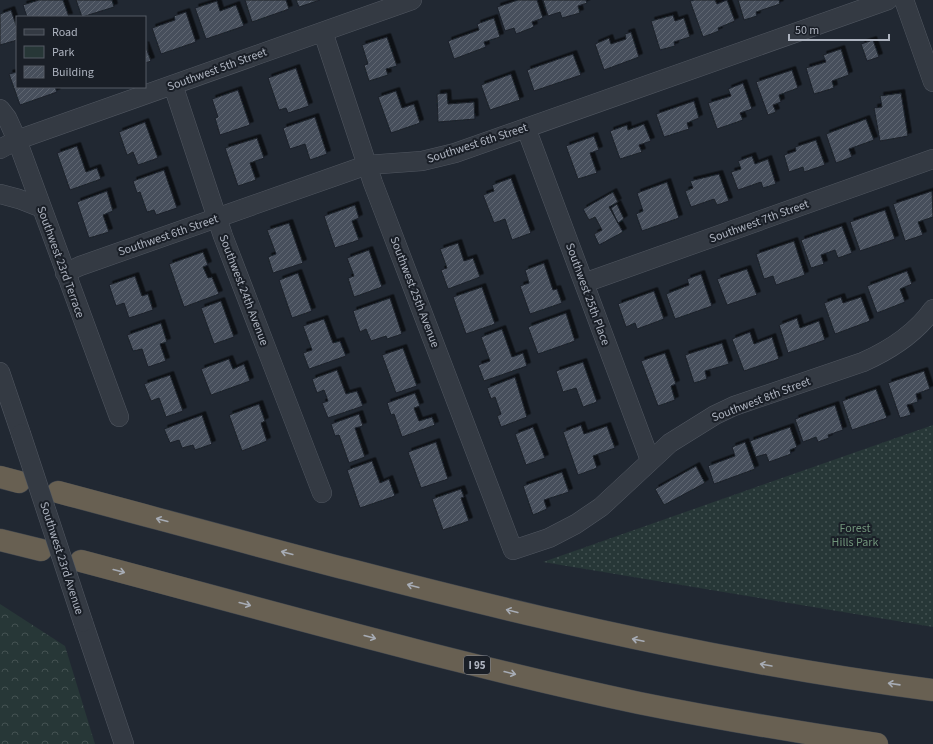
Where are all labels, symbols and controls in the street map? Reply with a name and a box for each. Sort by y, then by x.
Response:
legend [16,16,146,88]
scale bar [789,16,889,42]
text: 50 m [795,22,819,39]
text: Road [52,24,78,41]
text: Park [52,44,74,61]
street label: Southwest 5th Street [165,44,269,95]
text: Building [52,64,94,81]
street label: Southwest 6th Street [425,119,530,168]
street label: Southwest 7th Street [707,196,811,247]
street label: Southwest 23rd Terrace [32,204,89,320]
street label: Southwest 6th Street [116,210,220,261]
street label: Southwest 24th Avenue [215,232,273,348]
street label: Southwest 25th Avenue [386,234,444,350]
street label: Southwest 25th Place [561,241,614,348]
street label: Southwest 8th Street [709,373,813,426]
street label: Southwest 23rd Avenue [35,499,88,617]
one-way arrow [155,515,168,523]
park label: Forest Hills Park [832,520,878,551]
one-way arrow [281,549,294,556]
one-way arrow [112,568,125,575]
one-way arrow [407,582,420,589]
one-way arrow [238,601,251,608]
one-way arrow [505,606,518,614]
one-way arrow [364,634,377,641]
one-way arrow [632,635,645,643]
road number: I 95 [464,656,490,674]
one-way arrow [760,660,773,668]
one-way arrow [503,670,516,677]
one-way arrow [888,681,901,688]

